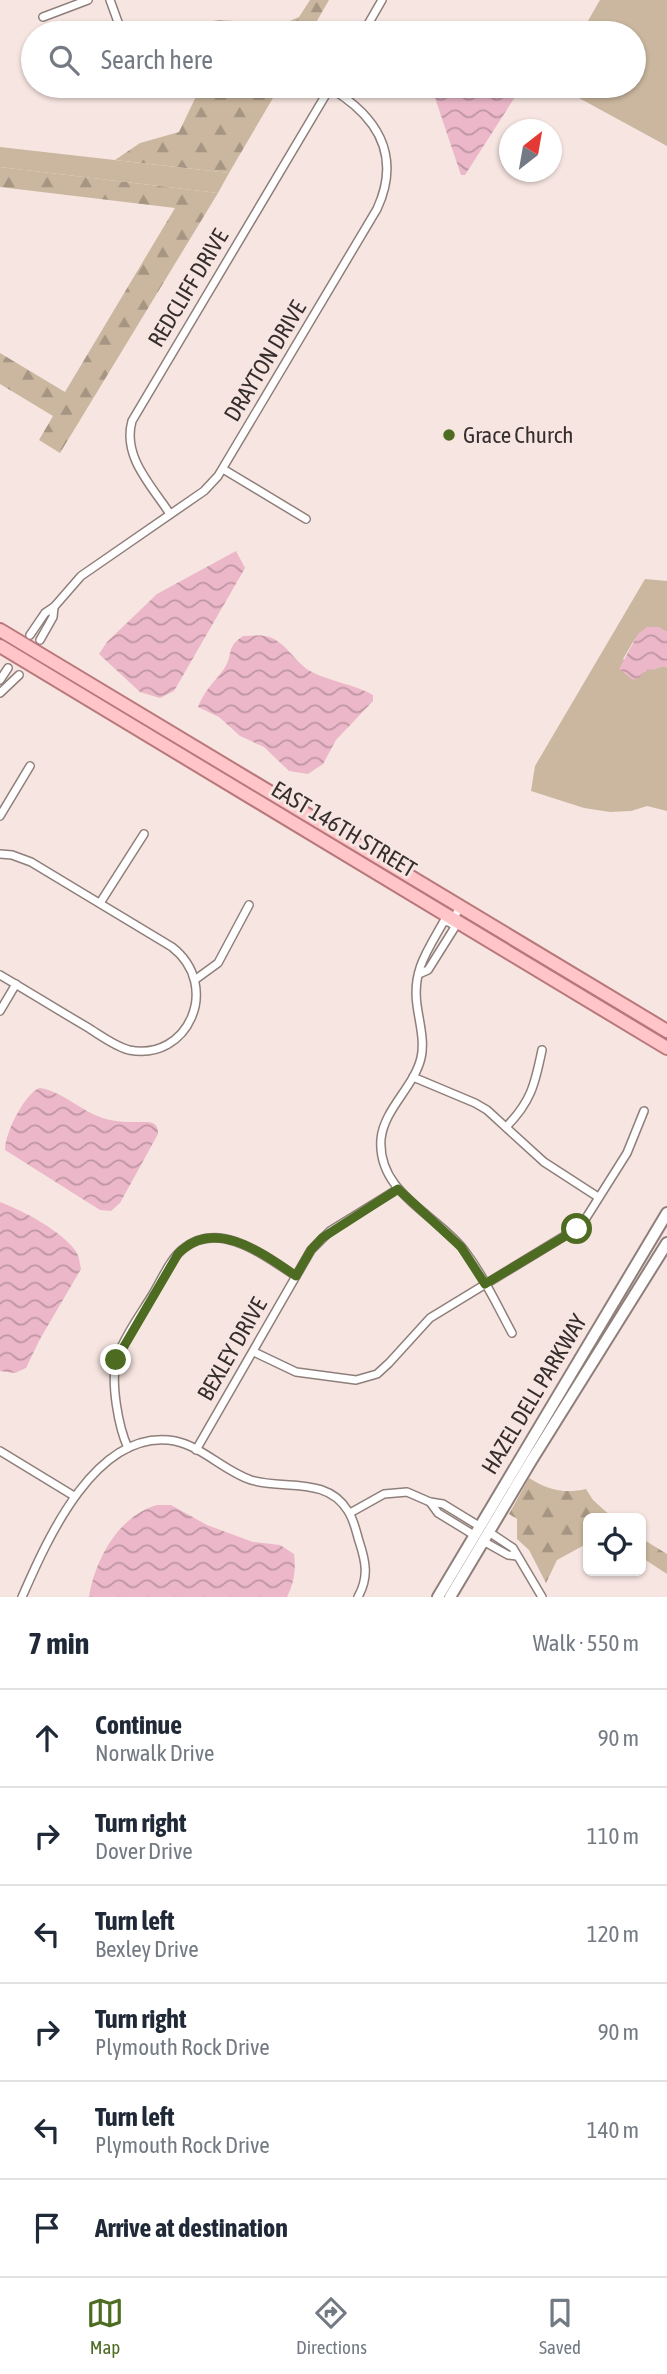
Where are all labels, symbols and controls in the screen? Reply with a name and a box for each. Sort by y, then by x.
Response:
search box [21,21,646,98]
icon: search [45,41,83,79]
text: Search here [101,45,213,75]
north arrow [499,119,562,182]
street label: REDCLIFF DRIVE [143,224,233,351]
street label: DRAYTON DRIVE [219,296,311,426]
place label: Grace Church [463,422,573,448]
marker: Grace Church [441,427,457,443]
street label: EAST 146TH STREET [267,776,421,882]
route start [561,1213,592,1244]
street label: BEXLEY DRIVE [192,1293,272,1405]
street label: HAZEL DELL PARKWAY [476,1309,592,1478]
route end [100,1344,131,1375]
map controls [583,1513,646,1576]
button: locate [583,1513,646,1576]
text: 7 min [28,1626,89,1660]
text: Walk · 550 m [533,1630,639,1656]
text: Continue [95,1710,182,1740]
icon: ahead [28,1719,66,1757]
text: 90 m [598,1725,639,1751]
text: Norwalk Drive [95,1740,214,1766]
text: Turn right [95,1808,186,1838]
icon: right [28,1817,66,1855]
text: 110 m [587,1823,639,1849]
text: Dover Drive [95,1838,193,1864]
text: Turn left [95,1906,175,1936]
icon: left [28,1915,66,1953]
text: 120 m [587,1921,639,1947]
text: Bexley Drive [95,1936,199,1962]
text: Turn right [95,2004,186,2034]
icon: right [28,2013,66,2051]
text: 90 m [598,2019,639,2045]
text: Plymouth Rock Drive [95,2034,270,2060]
text: Turn left [95,2102,175,2132]
icon: left [28,2111,66,2149]
text: 140 m [587,2117,639,2143]
text: Plymouth Rock Drive [95,2132,270,2158]
icon: arrive [28,2209,66,2247]
text: Arrive at destination [95,2213,288,2243]
tab: Map [86,2294,124,2358]
tab: Directions [296,2294,367,2358]
tab: Saved [539,2294,581,2358]

